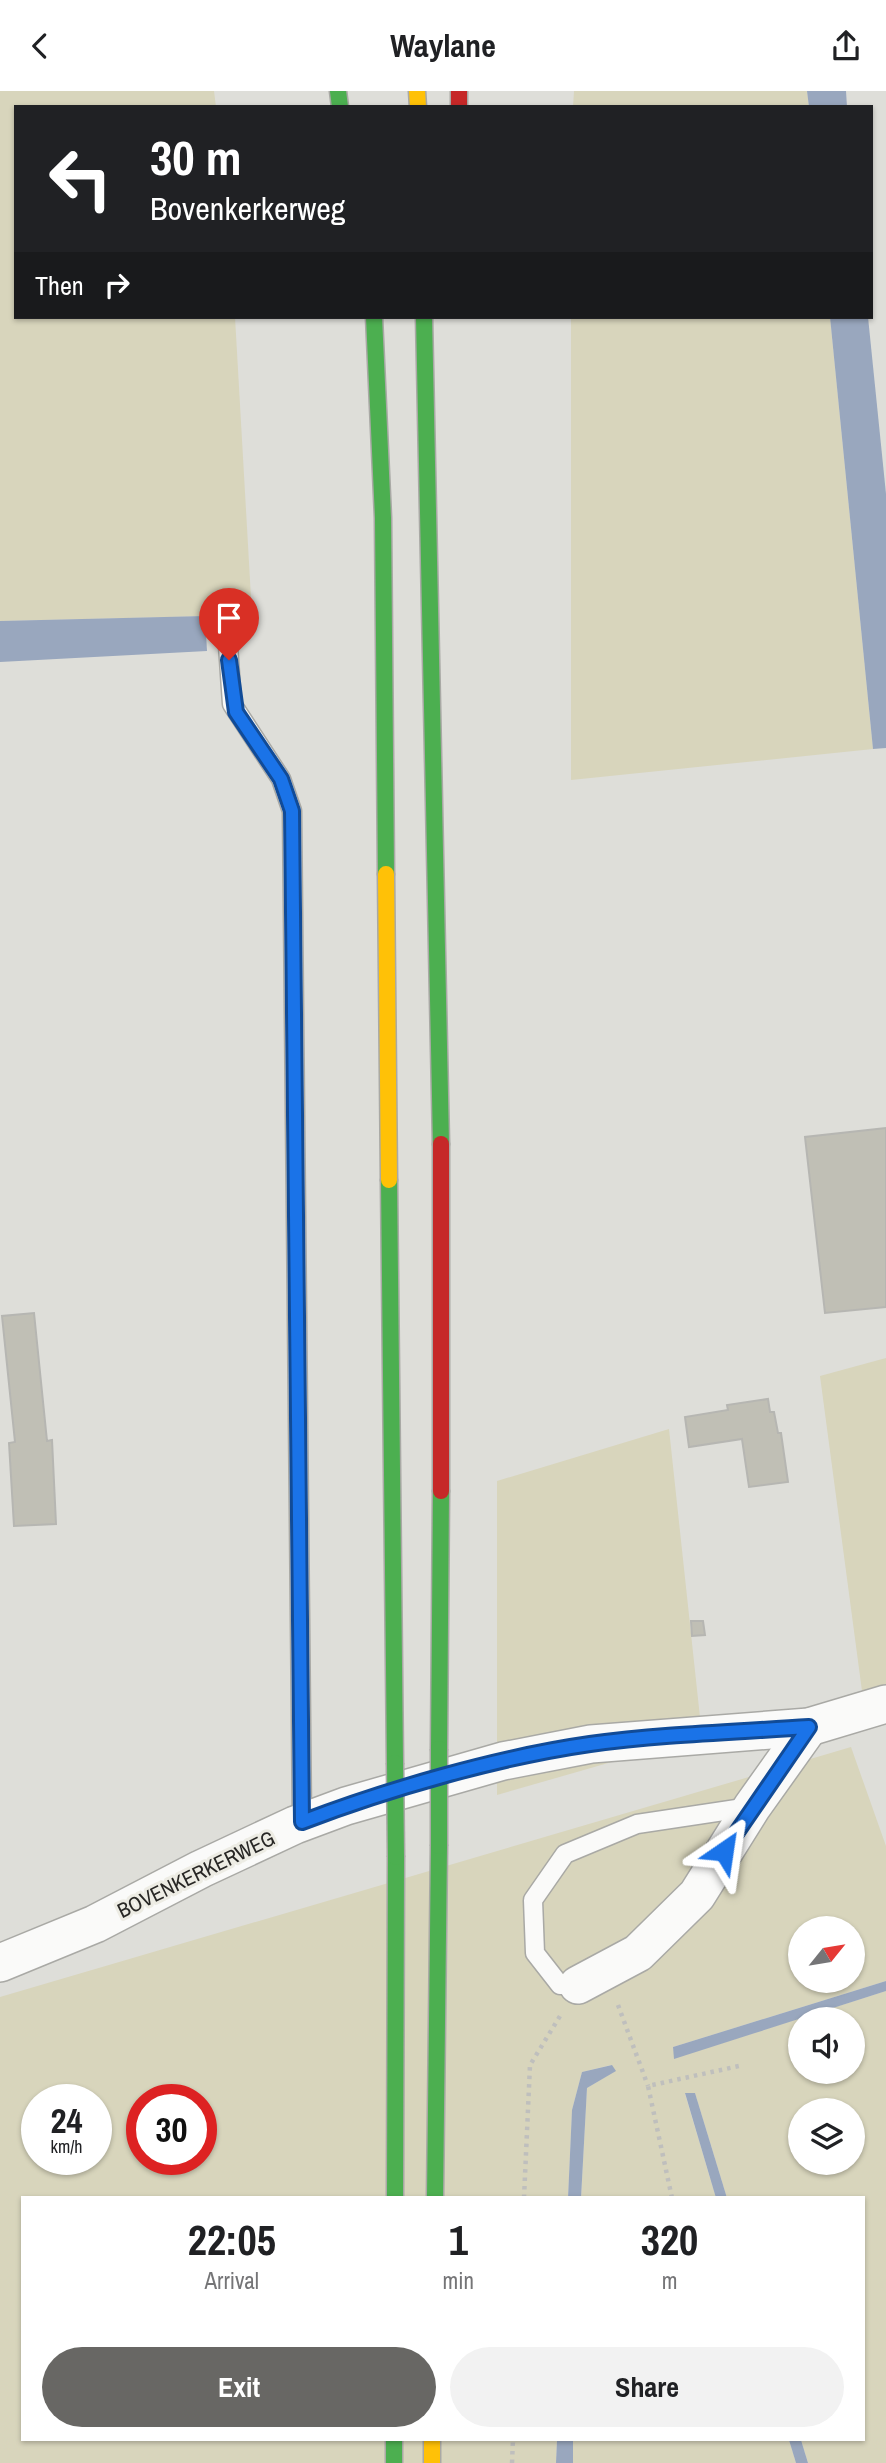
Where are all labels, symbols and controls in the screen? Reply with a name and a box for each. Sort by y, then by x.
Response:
text: Waylane [390,24,496,67]
icon: back [21,27,59,65]
icon: share [827,27,865,65]
text: 30 m [150,124,242,190]
icon: left [35,133,126,224]
text: Bovenkerkerweg [150,187,345,230]
icon: right [98,266,136,304]
text: Then [35,268,84,303]
pin [199,588,259,660]
icon: arrive [210,599,248,637]
position arrow [687,1814,761,1888]
street label: BOVENKERKERWEG [112,1823,280,1925]
north arrow [788,1916,864,1993]
map controls [788,1916,865,2175]
button: sound [788,2007,865,2084]
speed limit sign: 30 [126,2084,217,2175]
text: 24 [51,2097,82,2144]
button: layers [788,2098,865,2175]
text: km/h [51,2134,83,2159]
text: 22:05 [188,2212,276,2268]
text: 1 [449,2212,468,2268]
text: 320 [641,2212,698,2268]
text: Arrival [205,2265,259,2296]
text: min [443,2265,474,2296]
text: m [662,2265,677,2296]
button: Exit [42,2347,436,2427]
button: Share [450,2347,844,2427]

